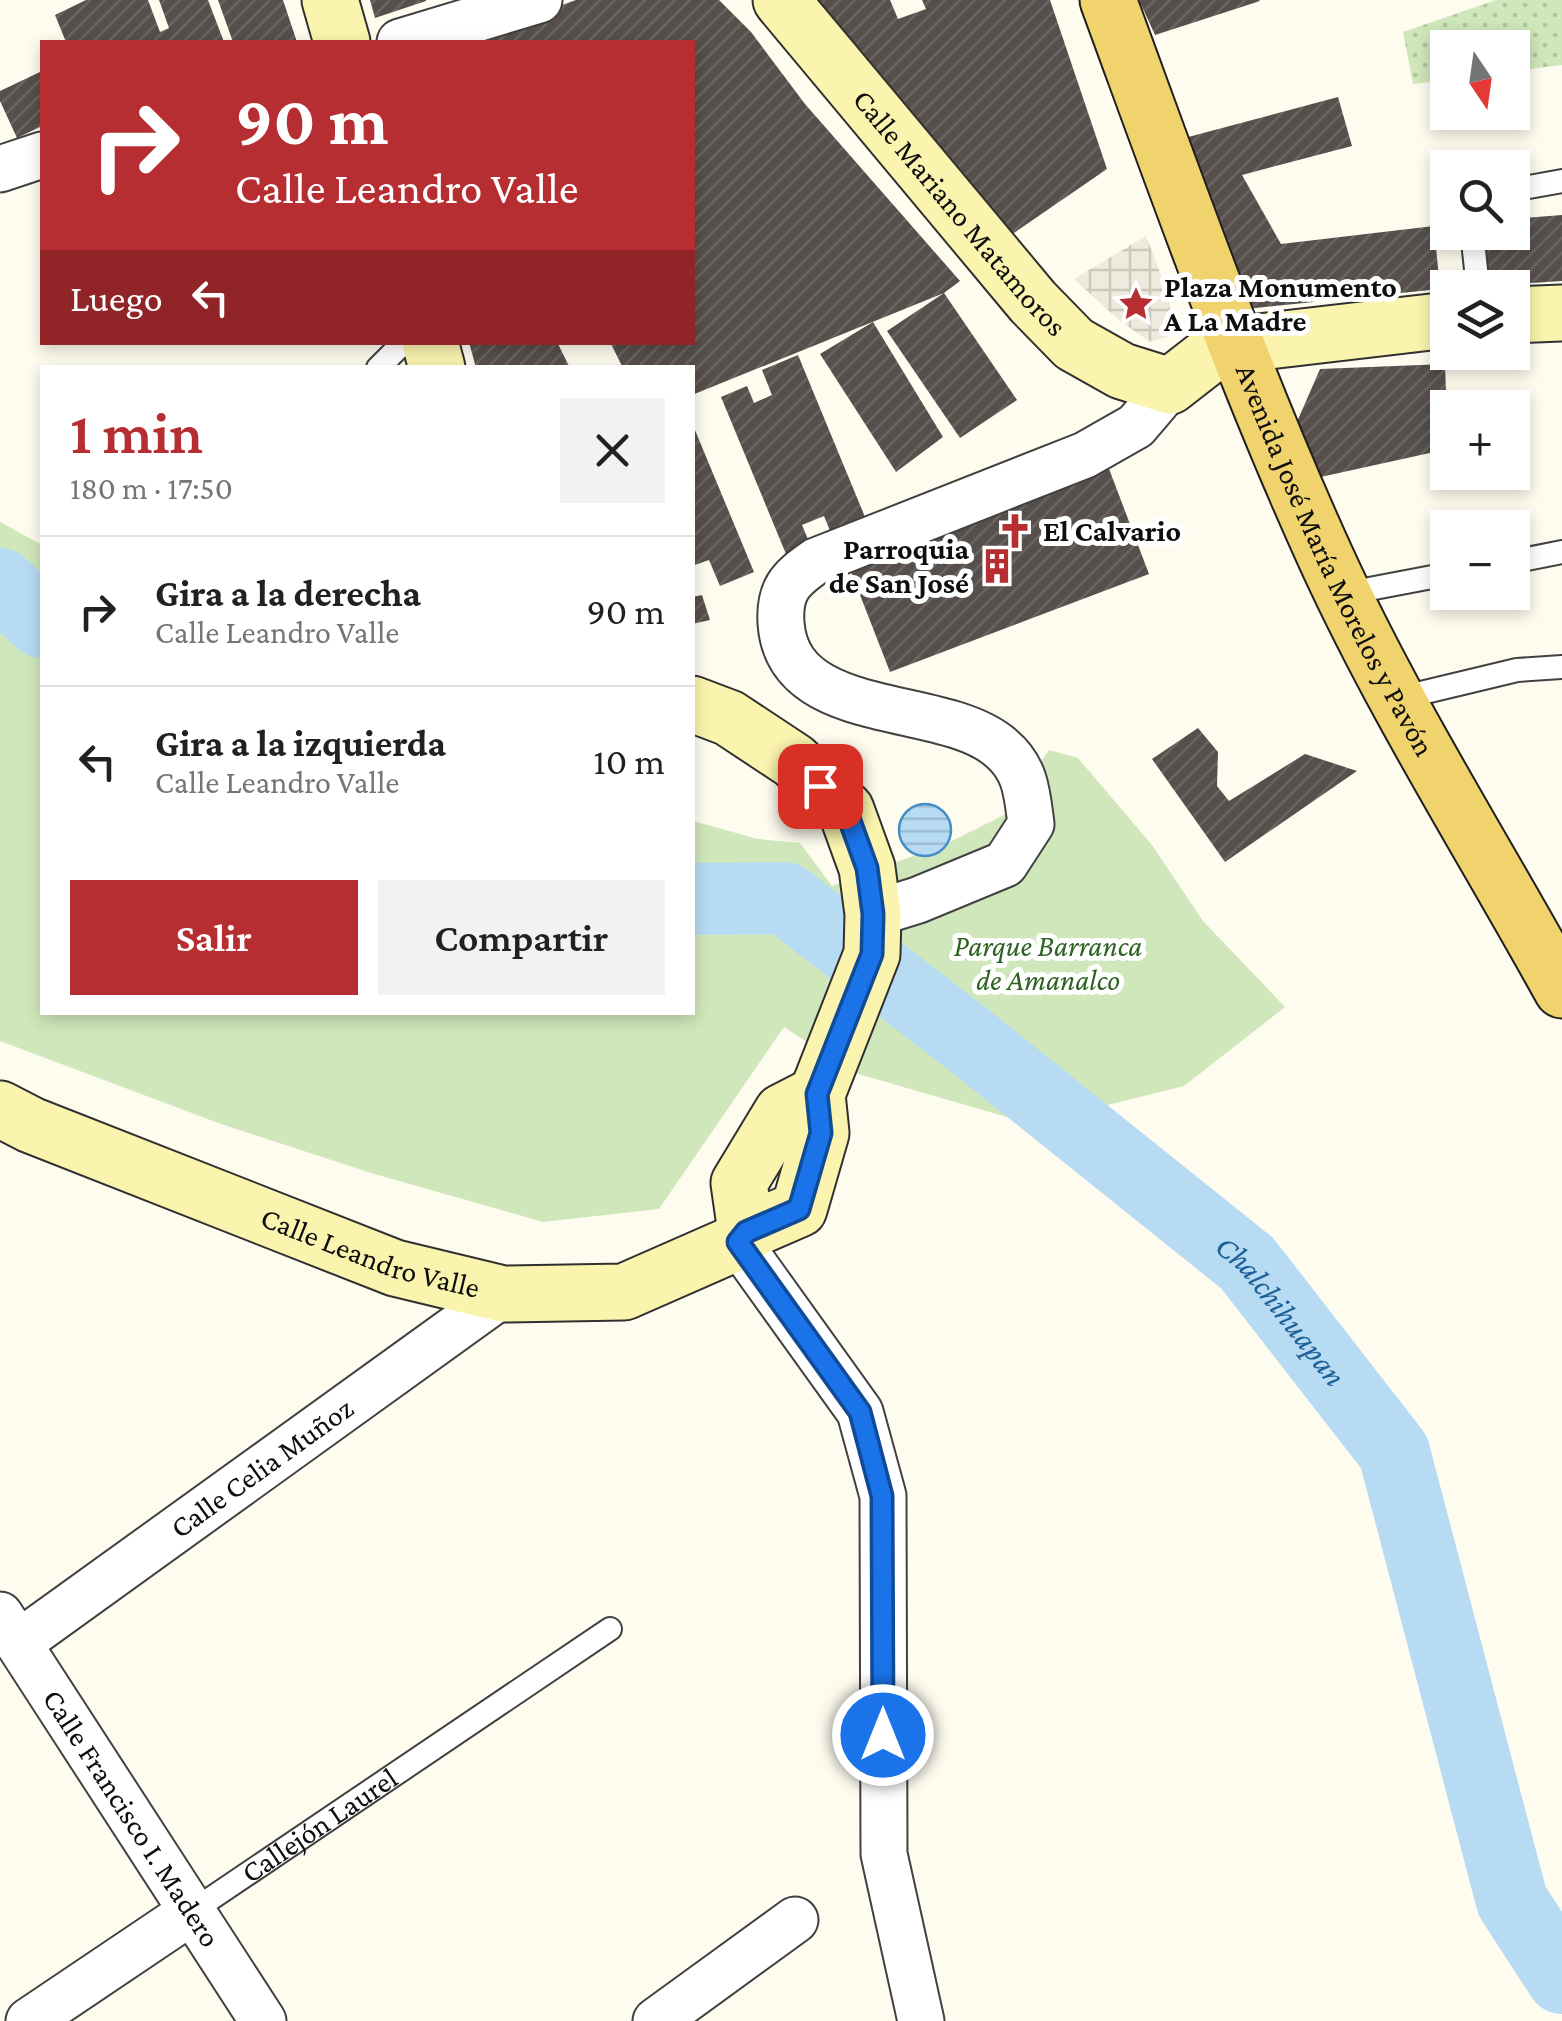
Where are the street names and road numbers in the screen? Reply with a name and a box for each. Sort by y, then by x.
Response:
street label: Calle Mariano Matamoros [847,83,1074,342]
street label: Avenida José María Morelos y Pavón [1230,359,1442,762]
street label: Calle Leandro Valle [256,1200,483,1304]
street label: Calle Celia Muñoz [164,1391,359,1544]
street label: Calle Francisco I. Madero [37,1683,227,1953]
street label: Callejón Laurel [235,1761,403,1889]

